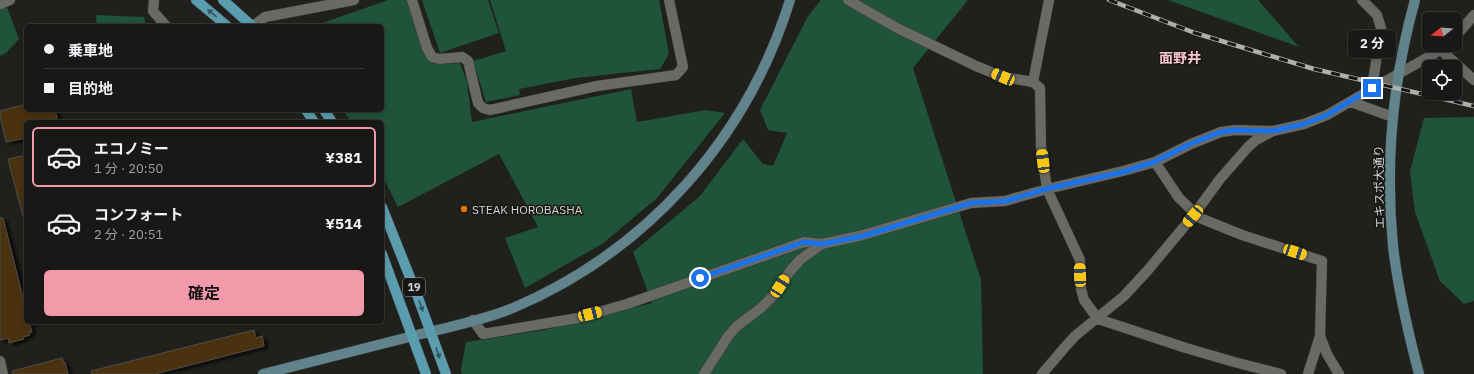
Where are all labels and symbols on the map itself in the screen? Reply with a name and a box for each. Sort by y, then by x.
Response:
one-way arrow [206,8,217,17]
north arrow [1422,12,1462,52]
callout: 2 分 [1348,30,1396,58]
district label: 面野井 [1159,49,1201,67]
car [990,67,1016,87]
route end [1363,79,1381,97]
street label: エキスポ大通り [1371,145,1387,229]
car [1036,148,1050,174]
place label: STEAK HOROBASHA [472,202,583,217]
car [1181,203,1205,229]
marker: STEAK HOROBASHA [459,204,469,214]
car [1282,243,1308,261]
car [1074,263,1086,287]
route start [691,269,709,287]
car [769,273,791,299]
road number: 19 [403,278,425,296]
one-way arrow [419,301,425,313]
car [577,305,603,323]
one-way arrow [436,347,442,359]

